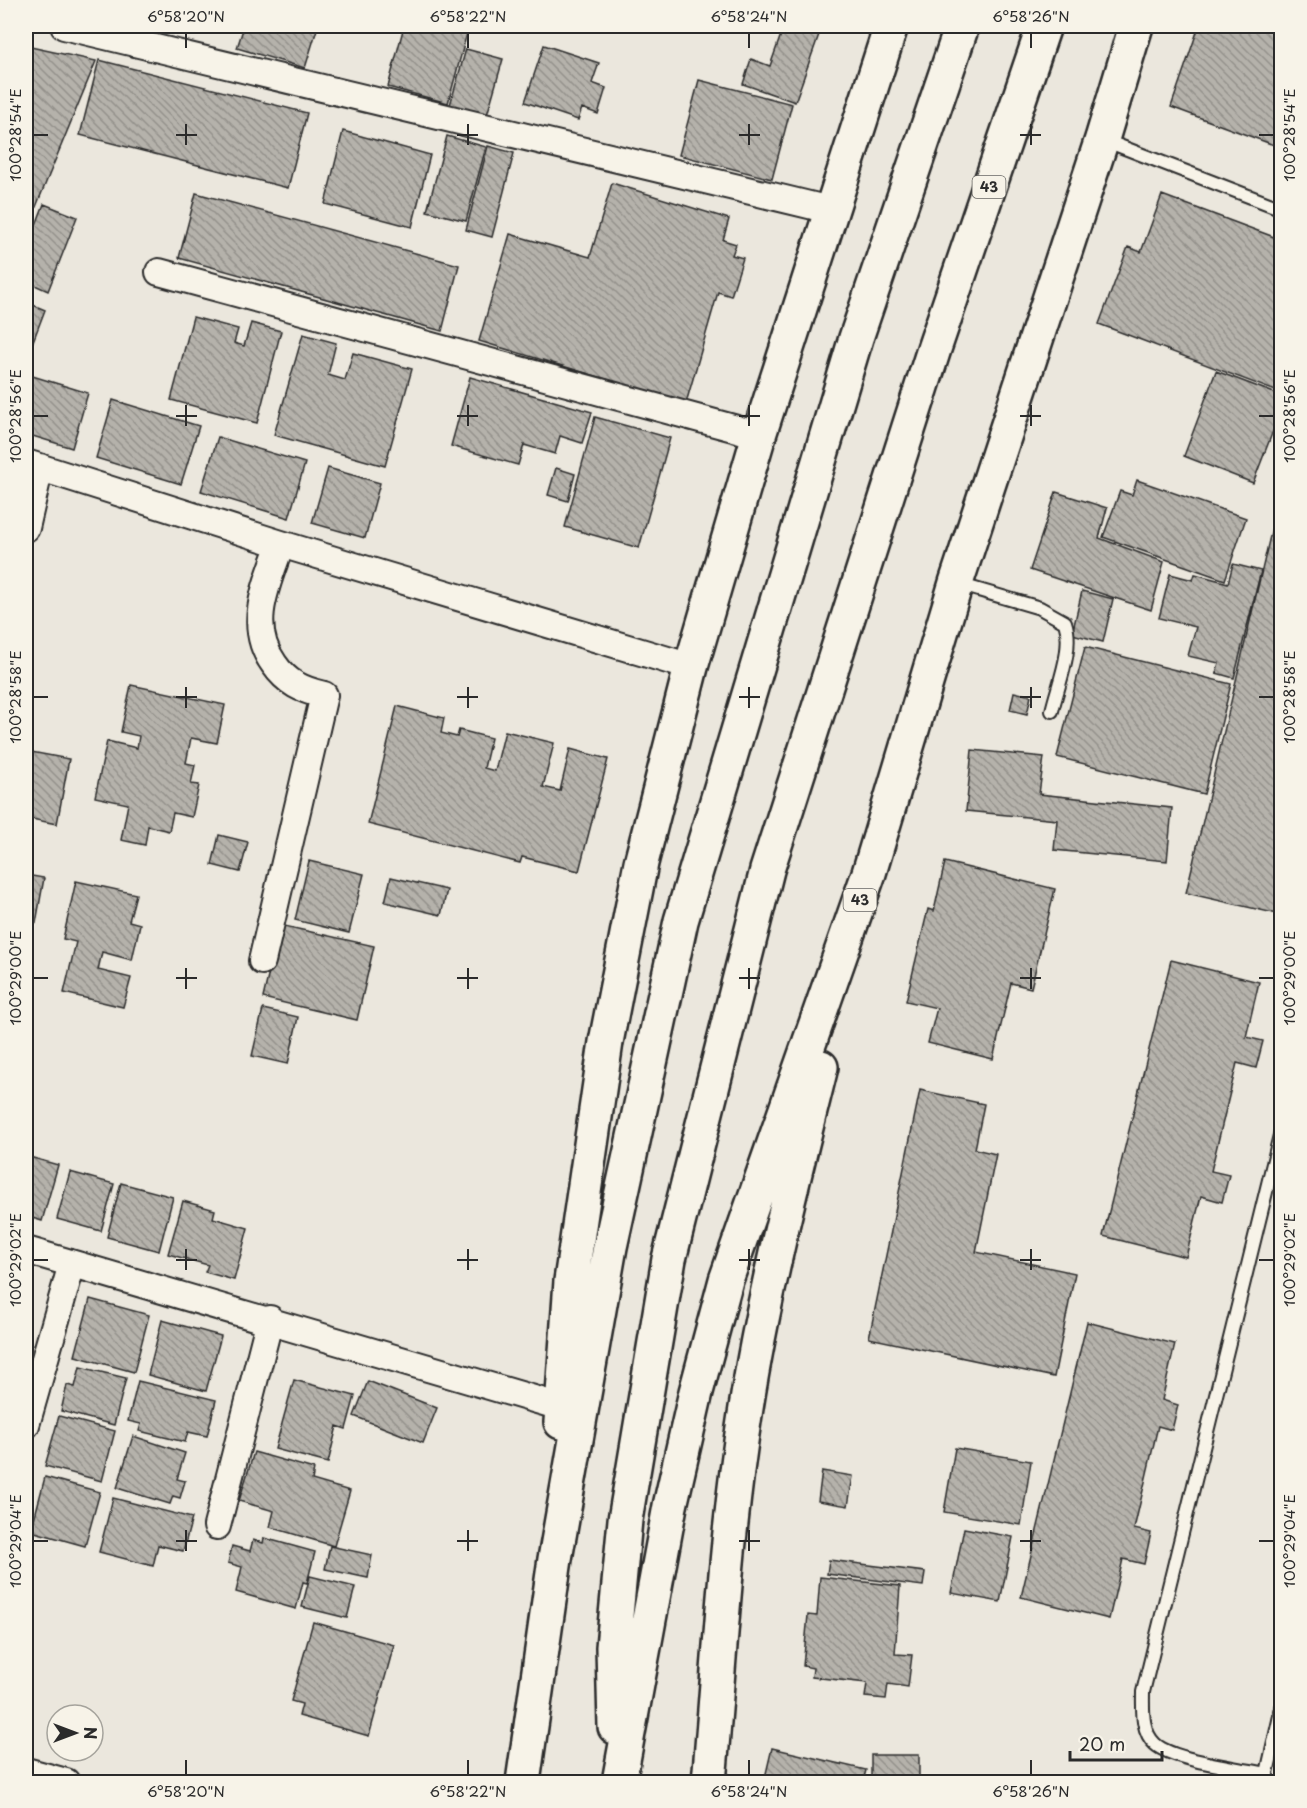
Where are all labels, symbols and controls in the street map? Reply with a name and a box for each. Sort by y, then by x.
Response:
text: 6°58'20"N [147,4,225,27]
text: 6°58'22"N [430,4,506,27]
text: 6°58'24"N [711,4,787,27]
text: 6°58'26"N [992,4,1070,27]
text: 100°28'54"E [3,88,26,182]
text: 100°28'54"E [1277,88,1300,182]
road number: 43 [972,176,1006,198]
text: 100°28'56"E [3,369,26,463]
text: 100°28'56"E [1277,369,1300,463]
text: 100°28'58"E [3,650,26,744]
text: 100°28'58"E [1277,650,1300,744]
road number: 43 [844,889,876,911]
text: 100°29'00"E [3,930,26,1026]
text: 100°29'00"E [1277,930,1300,1026]
text: 100°29'02"E [3,1213,26,1307]
text: 100°29'02"E [1277,1213,1300,1307]
text: 100°29'04"E [3,1494,26,1588]
text: 100°29'04"E [1277,1494,1300,1588]
north arrow [45,1703,105,1763]
scale bar [1070,1724,1162,1762]
text: N [79,1727,103,1739]
text: 20 m [1079,1730,1125,1757]
text: 6°58'20"N [147,1779,225,1802]
text: 6°58'22"N [430,1779,506,1802]
text: 6°58'24"N [711,1779,787,1802]
text: 6°58'26"N [992,1779,1070,1802]

